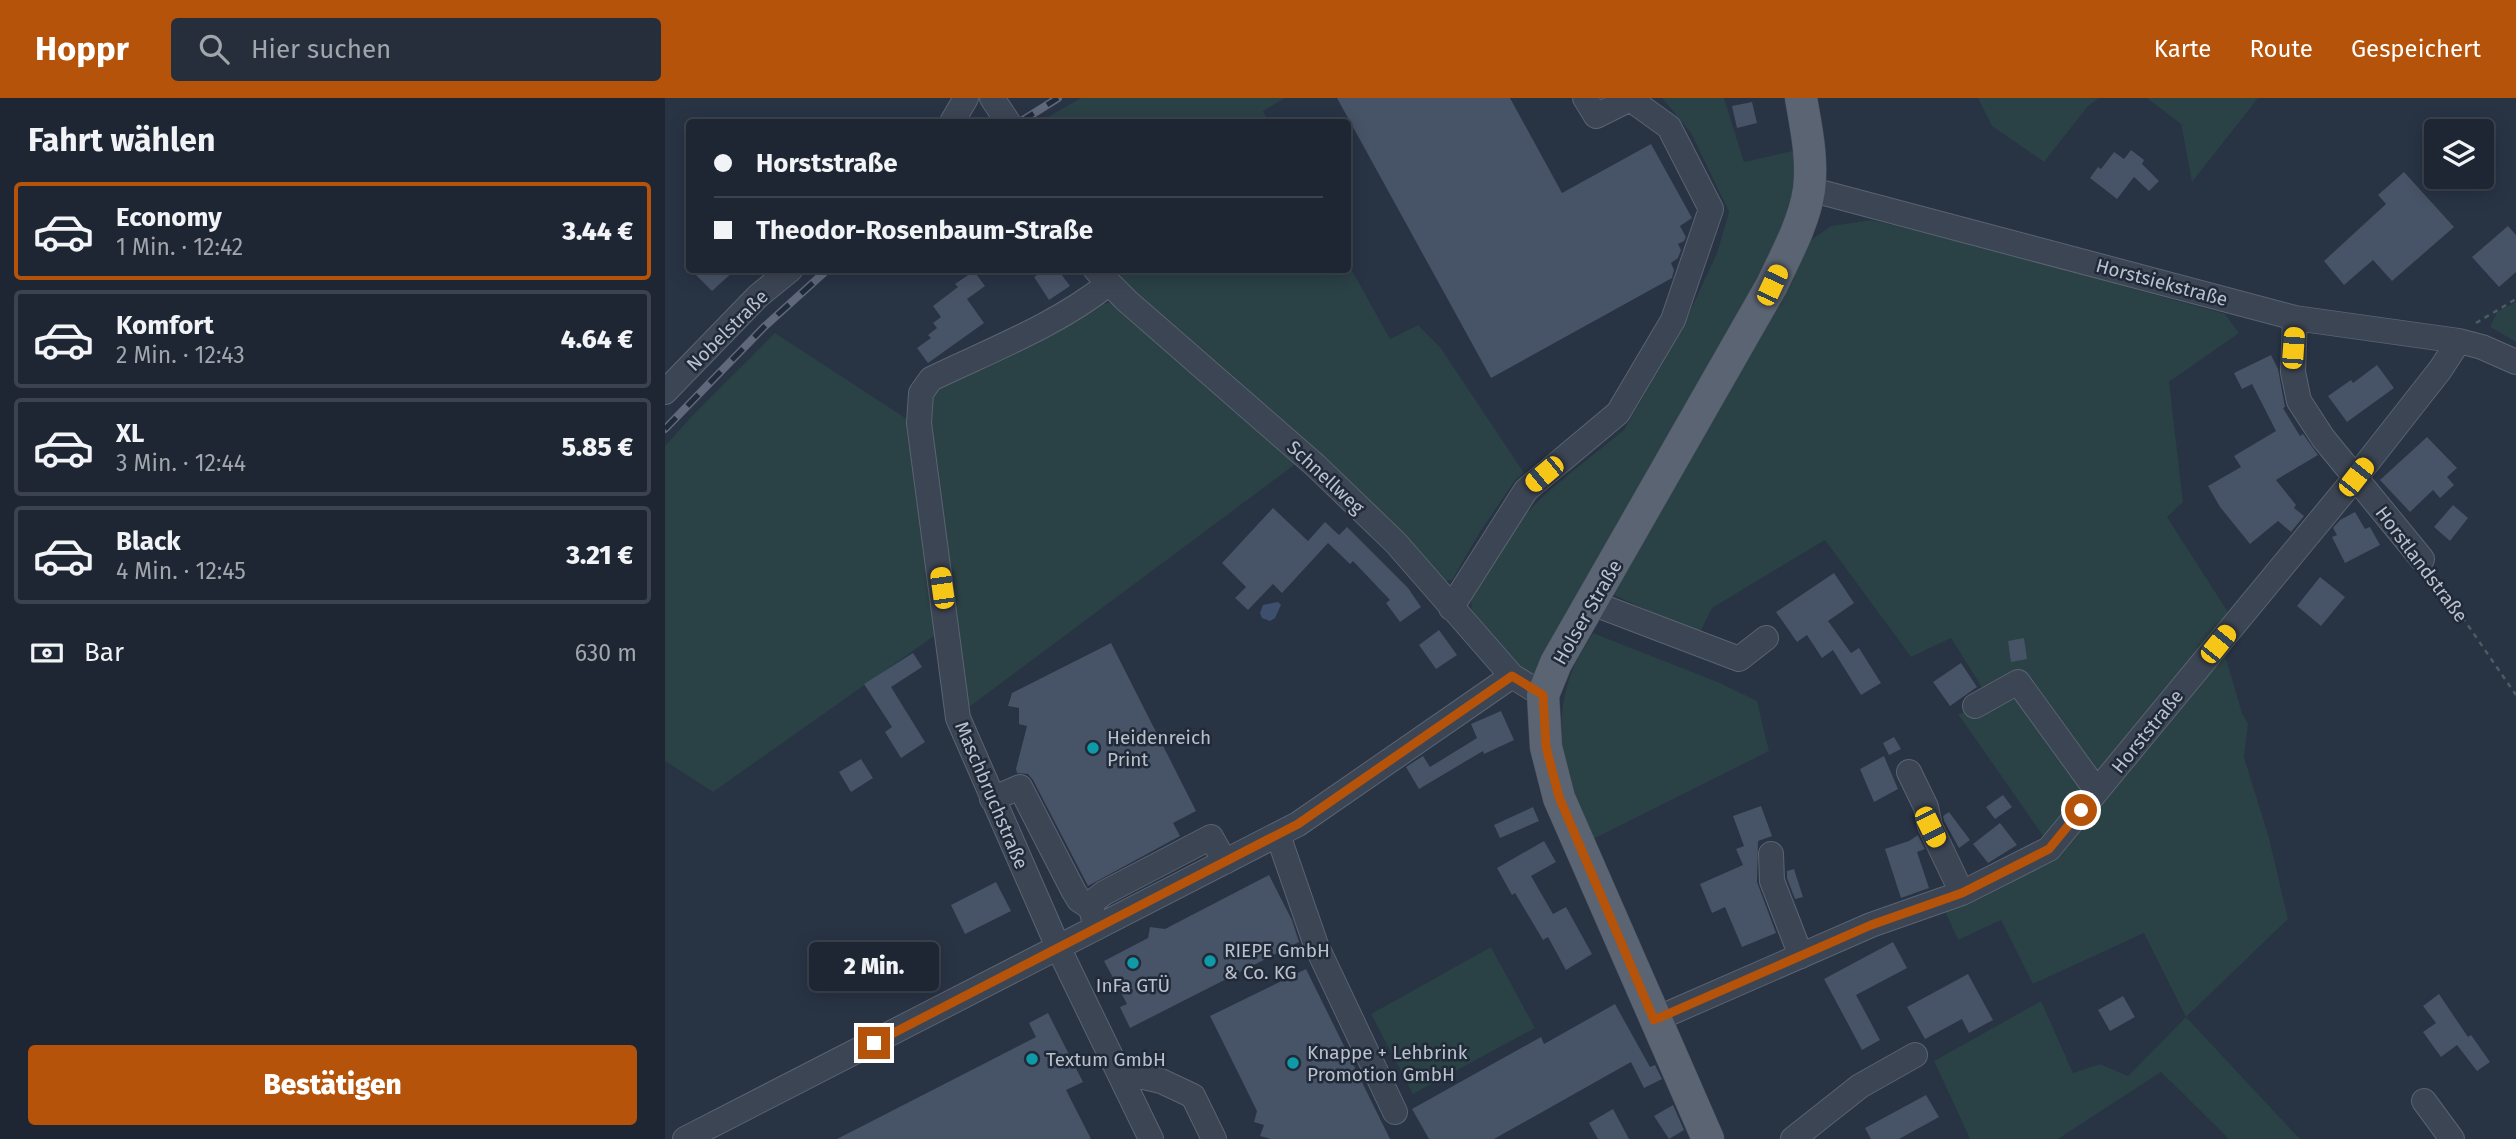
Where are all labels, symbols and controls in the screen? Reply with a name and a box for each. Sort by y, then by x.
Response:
search box [171,18,661,81]
text: Hoppr [35,29,129,69]
icon: search [195,30,233,68]
text: Hier suchen [251,34,391,65]
text: Karte [2154,35,2211,63]
text: Route [2249,35,2313,63]
text: Gespeichert [2351,35,2481,63]
map controls [2424,119,2494,189]
button: layers [2424,119,2494,189]
text: Fahrt wählen [28,121,215,159]
text: Horststraße [756,148,898,179]
icon: car [32,200,95,263]
text: Economy [116,202,222,233]
text: Theodor-Rosenbaum-Straße [756,215,1093,246]
text: 3.44 € [562,216,633,247]
text: 1 Min. · 12:42 [116,233,243,261]
street label: Horstsiekstraße [2094,254,2230,311]
car [1754,262,1791,308]
street label: Nobelstraße [682,285,773,376]
icon: car [32,308,95,371]
text: Komfort [116,310,214,341]
text: 4.64 € [561,324,633,355]
car [2282,326,2305,370]
text: 2 Min. · 12:43 [116,341,245,369]
icon: car [32,416,95,479]
text: XL [116,418,144,449]
text: 5.85 € [562,432,633,463]
street label: Schnellweg [1282,436,1369,519]
text: 3 Min. · 12:44 [116,449,246,477]
car [1522,452,1567,496]
car [2335,454,2378,500]
street label: Horstlandstraße [2371,502,2473,627]
icon: car [32,524,95,587]
text: Black [116,526,181,557]
text: 3.21 € [566,540,633,571]
street label: Holser Straße [1548,556,1627,669]
text: 4 Min. · 12:45 [116,557,246,585]
car [929,566,956,610]
car [2197,621,2240,667]
icon: cash [28,634,66,672]
text: Bar [84,637,124,668]
text: 630 m [575,639,637,667]
street label: Horststraße [2107,685,2188,778]
street label: Maschbruchstraße [950,718,1033,873]
place label: Heidenreich Print [1107,726,1211,771]
marker: Heidenreich Print [1085,740,1101,756]
route start [2065,794,2097,826]
car [1912,804,1949,850]
place label: RIEPE GmbH & Co. KG [1224,939,1330,984]
callout: 2 Min. [809,942,939,990]
text: 2 Min. [844,952,904,980]
marker: RIEPE GmbH & Co. KG [1202,953,1218,969]
marker: InFa GTÜ [1125,955,1141,971]
place label: InFa GTÜ [1096,974,1170,997]
route end [858,1027,890,1059]
place label: Knappe + Lehbrink Promotion GmbH [1307,1041,1468,1086]
button: Bestätigen [28,1045,637,1125]
place label: Textum GmbH [1046,1048,1166,1071]
marker: Textum GmbH [1024,1051,1040,1067]
marker: Knappe + Lehbrink Promotion GmbH [1285,1055,1301,1071]

